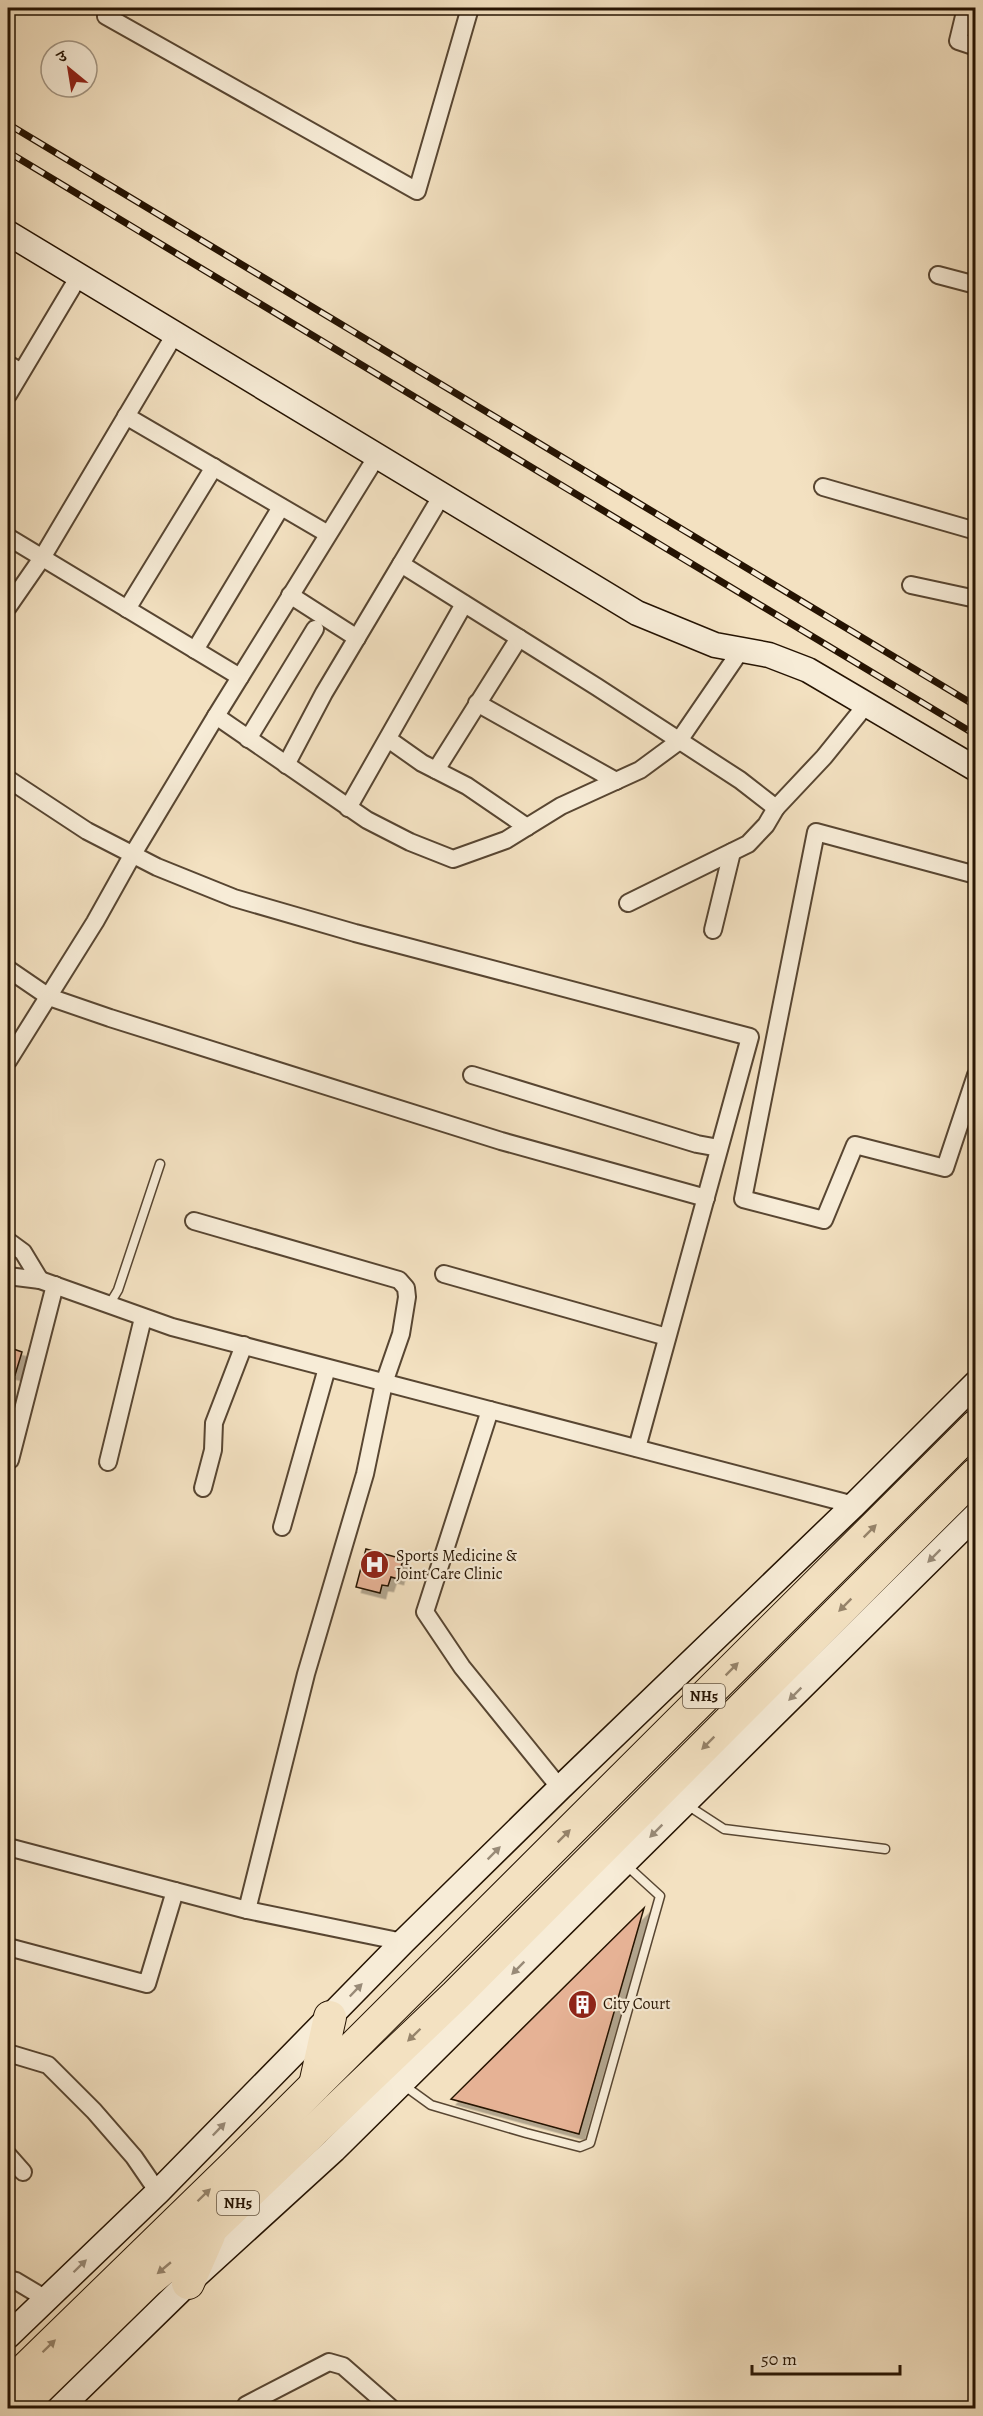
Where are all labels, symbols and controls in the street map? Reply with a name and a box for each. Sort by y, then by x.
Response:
north arrow [39,39,99,99]
text: उ [52,44,73,69]
one-way arrow [863,1524,877,1538]
place label: Sports Medicine & Joint Care Clinic [396,1545,518,1585]
hospital icon: Sports Medicine & Joint Care Clinic [359,1549,391,1581]
one-way arrow [927,1549,941,1563]
one-way arrow [839,1597,853,1611]
one-way arrow [725,1661,739,1676]
road number: NH5 [683,1684,725,1708]
one-way arrow [789,1686,803,1700]
one-way arrow [701,1735,715,1749]
one-way arrow [650,1823,664,1837]
one-way arrow [557,1829,572,1843]
one-way arrow [486,1846,500,1860]
one-way arrow [511,1960,525,1974]
one-way arrow [348,1984,362,1998]
building icon: City Court [566,1988,598,2020]
place label: City Court [603,1993,671,2015]
one-way arrow [406,2028,421,2042]
one-way arrow [212,2122,226,2137]
one-way arrow [197,2188,212,2202]
road number: NH5 [217,2191,259,2215]
one-way arrow [72,2260,87,2273]
one-way arrow [156,2262,172,2275]
scale bar [752,2338,900,2376]
one-way arrow [42,2339,56,2353]
text: 50 m [761,2347,797,2371]

